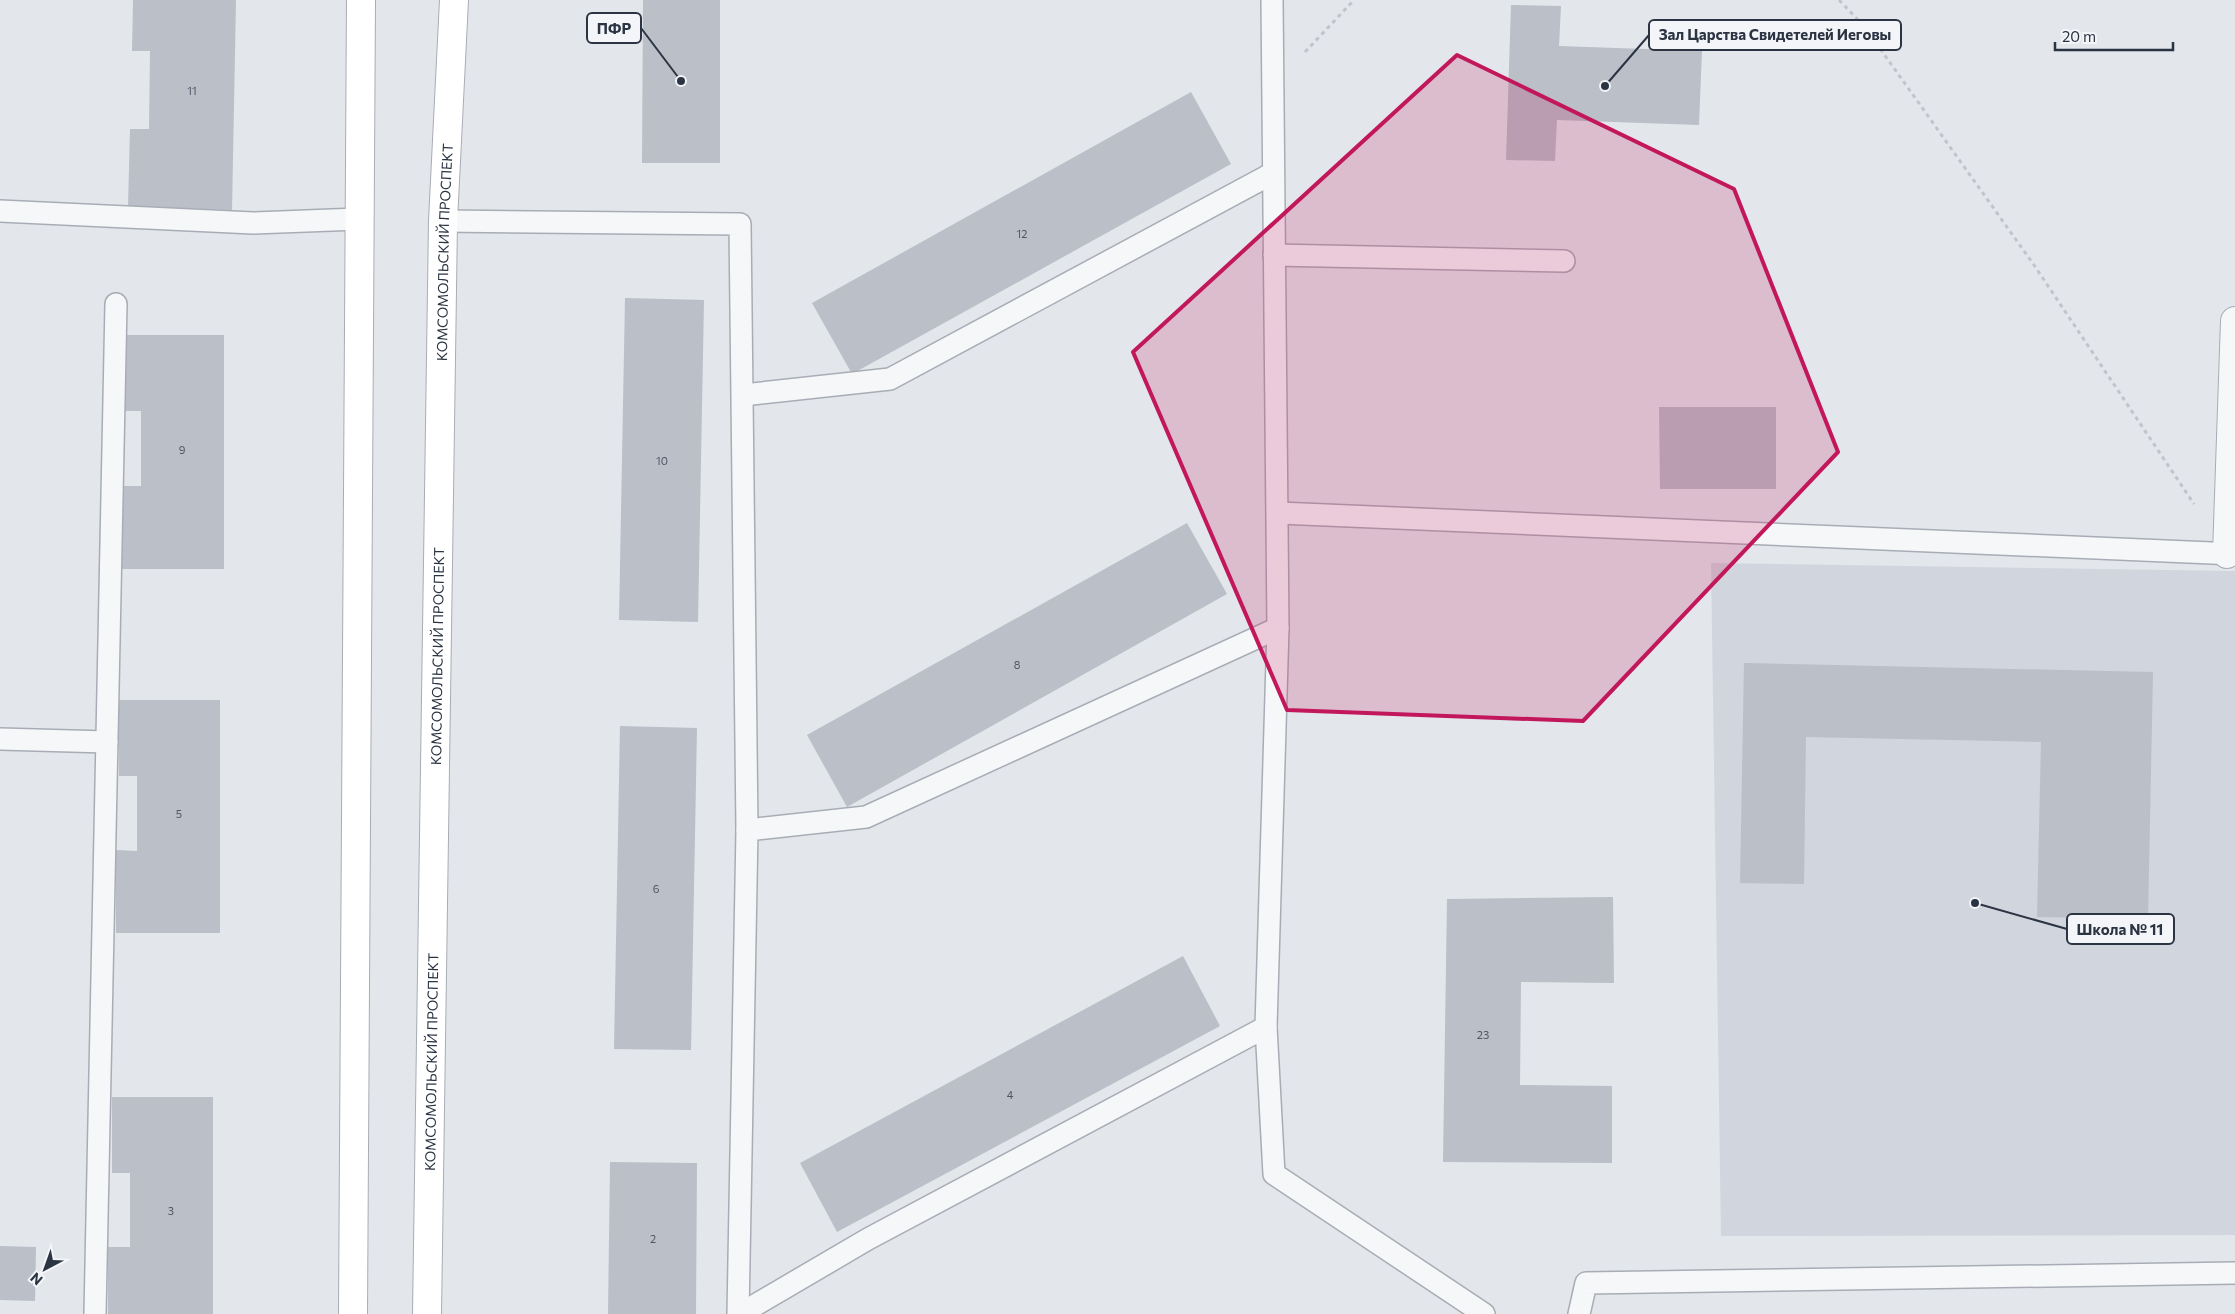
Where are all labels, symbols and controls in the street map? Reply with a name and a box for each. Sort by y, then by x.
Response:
callout: ПФР [587,13,641,43]
text: ПФР [597,19,631,37]
callout: Зал Царства Свидетелей Иеговы [1649,20,1901,50]
scale bar [2055,20,2172,52]
text: Зал Царства Свидетелей Иеговы [1659,25,1891,43]
text: 20 m [2062,27,2096,45]
house number: 11 [187,84,197,97]
street label: КОМСОМОЛЬСКИЙ ПРОСПЕКТ [432,143,455,361]
house number: 12 [1017,227,1027,240]
house number: 9 [179,443,186,456]
house number: 10 [656,454,668,467]
street label: КОМСОМОЛЬСКИЙ ПРОСПЕКТ [427,547,447,765]
house number: 8 [1014,658,1021,671]
house number: 5 [176,807,182,820]
house number: 6 [653,882,660,895]
callout: Школа № 11 [2067,914,2174,944]
text: Школа № 11 [2077,920,2163,938]
street label: КОМСОМОЛЬСКИЙ ПРОСПЕКТ [421,953,441,1171]
house number: 23 [1477,1028,1489,1041]
house number: 4 [1007,1088,1014,1101]
house number: 3 [168,1204,174,1217]
house number: 2 [650,1232,656,1245]
north arrow [20,1244,70,1294]
text: N [27,1269,46,1289]

